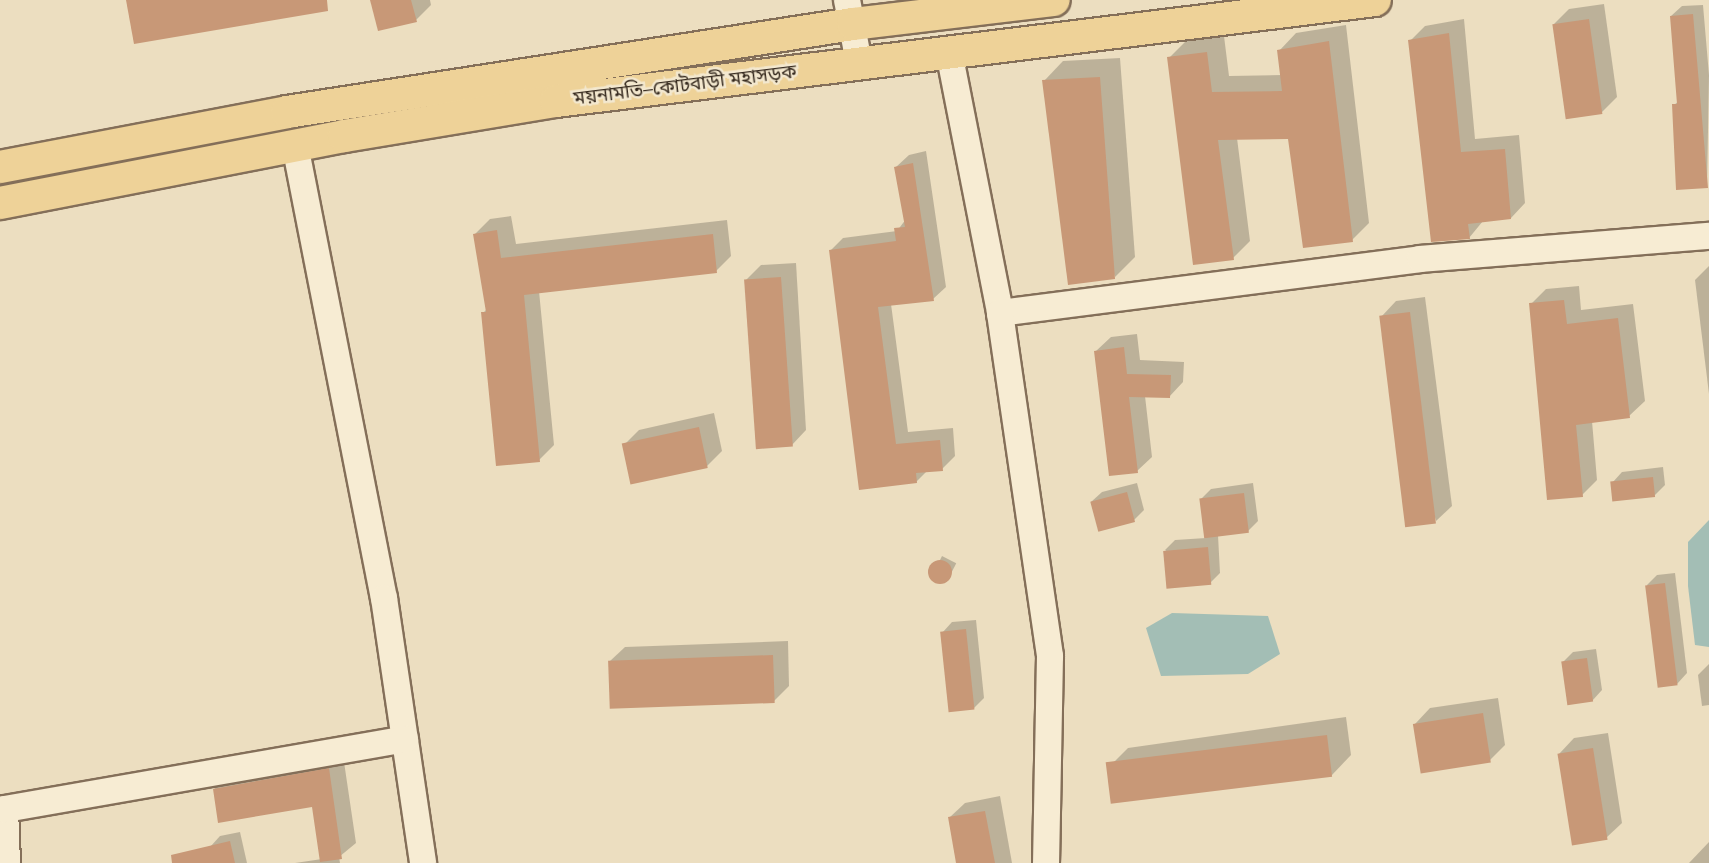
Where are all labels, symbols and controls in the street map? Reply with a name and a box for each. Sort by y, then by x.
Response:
street label: ময়নামতি–কোটবাড়ী মহাসড়ক [572,60,798,110]

